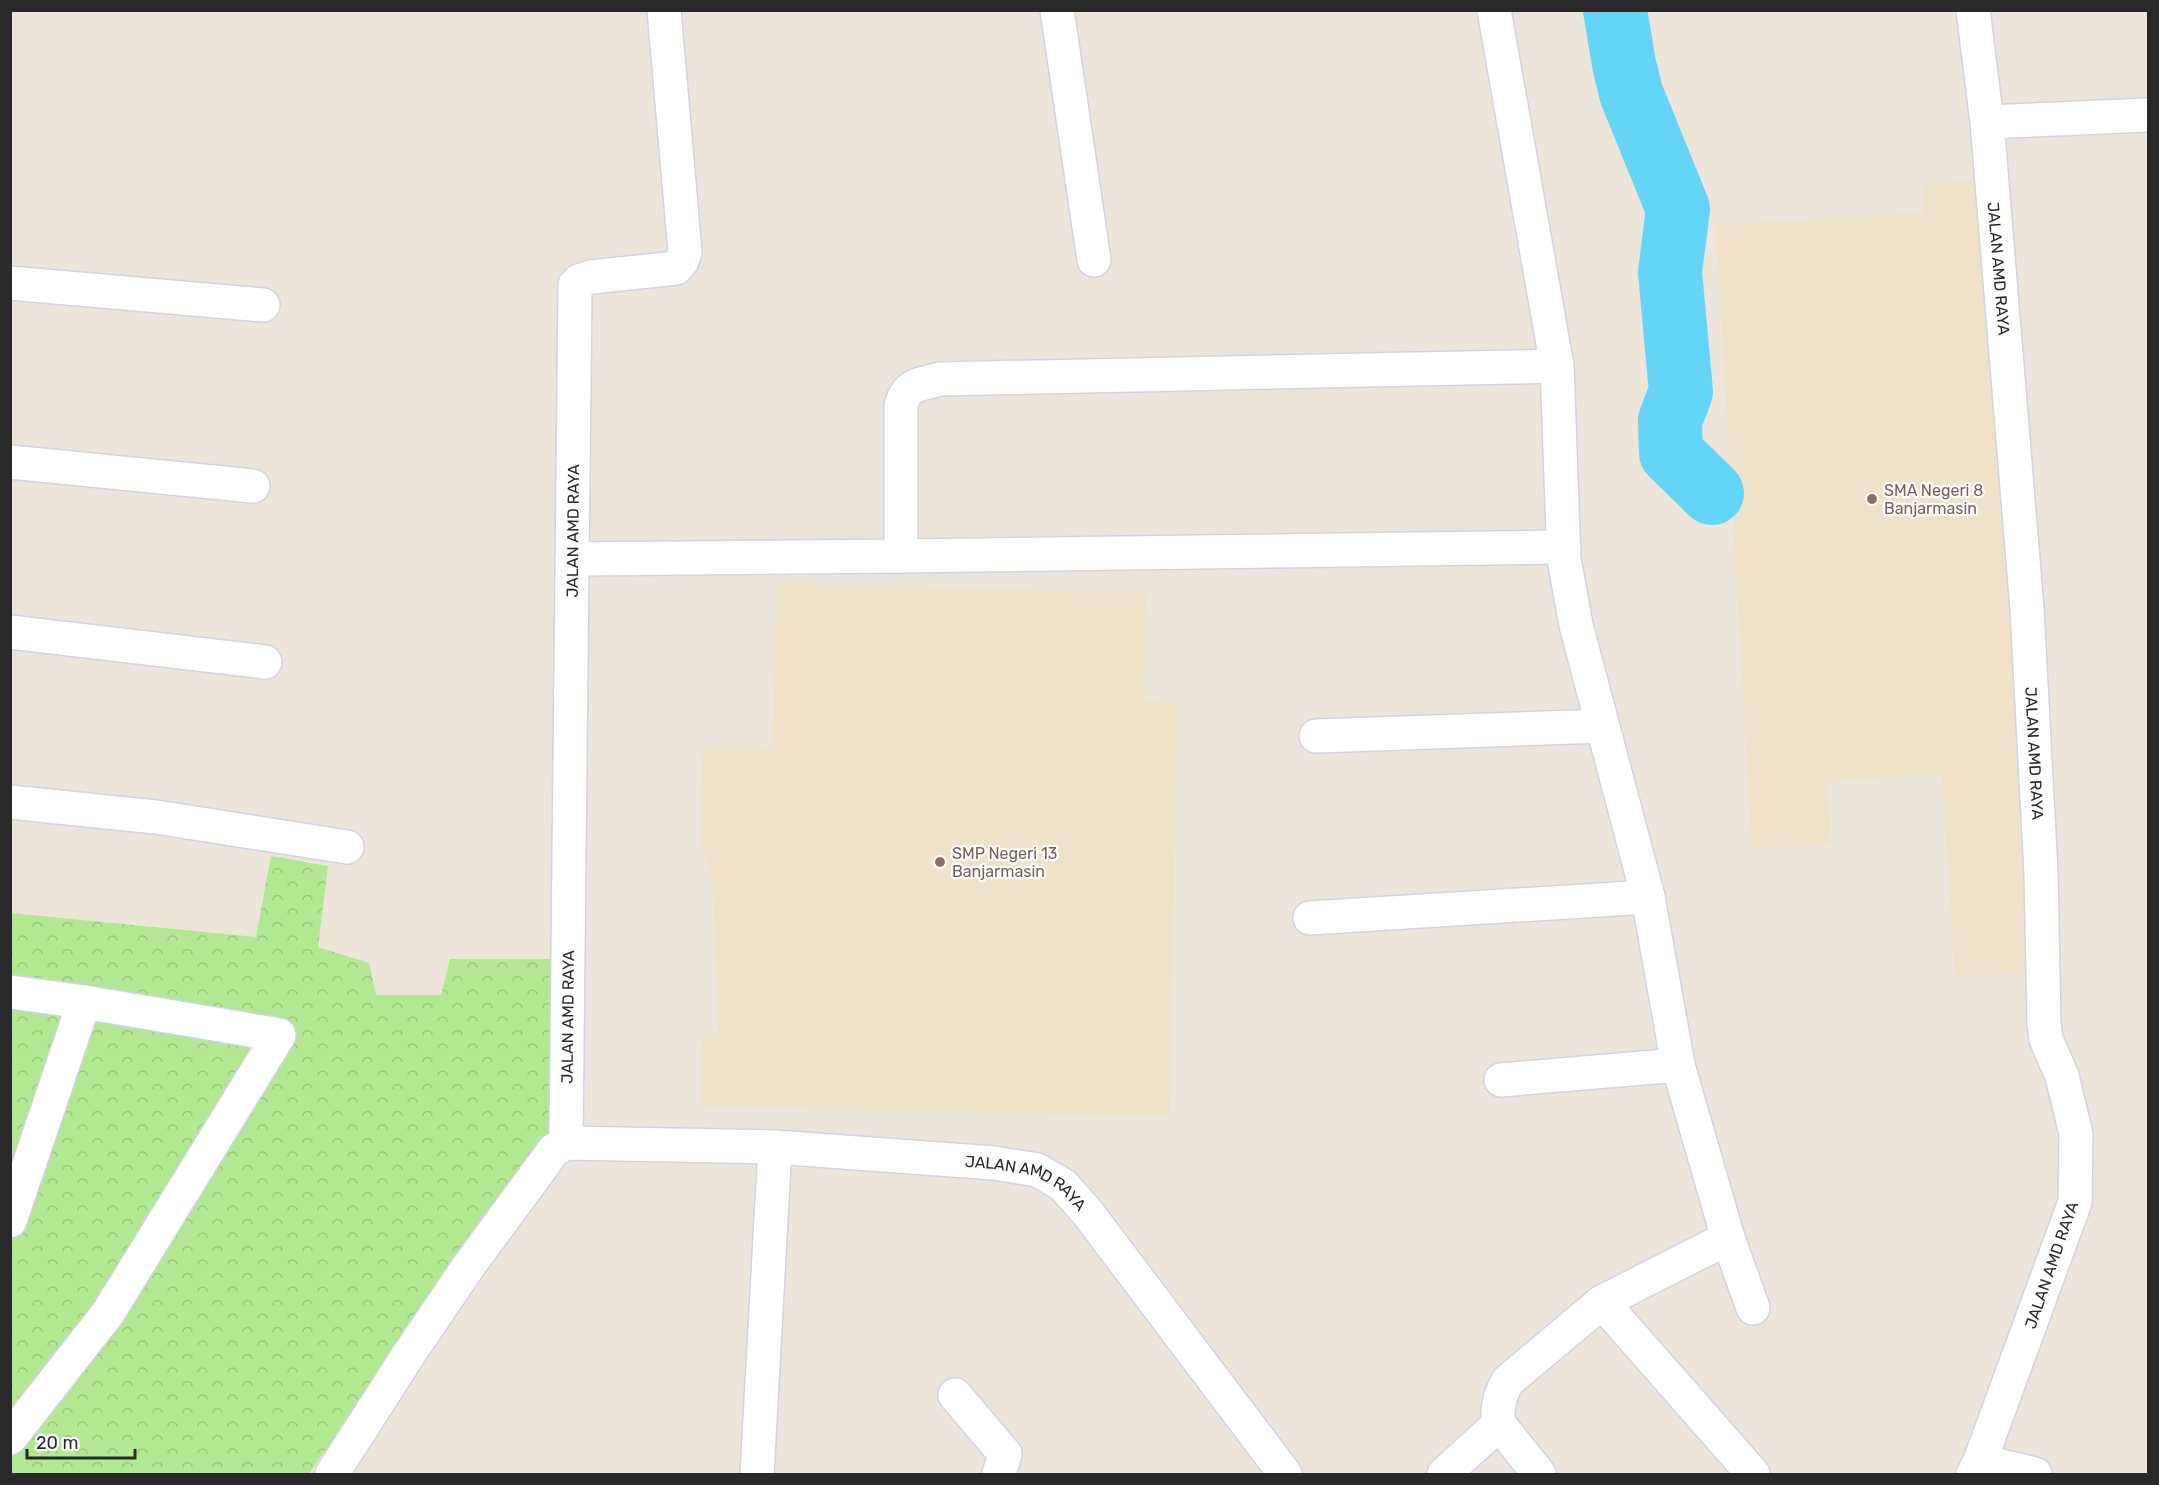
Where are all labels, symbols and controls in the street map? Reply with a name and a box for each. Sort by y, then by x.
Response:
street label: JALAN AMD RAYA [1984,201,2013,336]
street label: JALAN AMD RAYA [563,464,583,598]
place label: SMA Negeri 8 Banjarmasin [1884,481,1984,518]
marker: SMA Negeri 8 Banjarmasin [1865,492,1879,506]
street label: JALAN AMD RAYA [2021,686,2047,821]
place label: SMP Negeri 13 Banjarmasin [952,844,1057,881]
marker: SMP Negeri 13 Banjarmasin [933,855,947,869]
street label: JALAN AMD RAYA [558,950,578,1084]
street label: JALAN AMD RAYA [964,1152,1090,1215]
street label: JALAN AMD RAYA [2021,1199,2082,1331]
scale bar [27,1422,135,1460]
text: 20 m [36,1432,78,1454]

